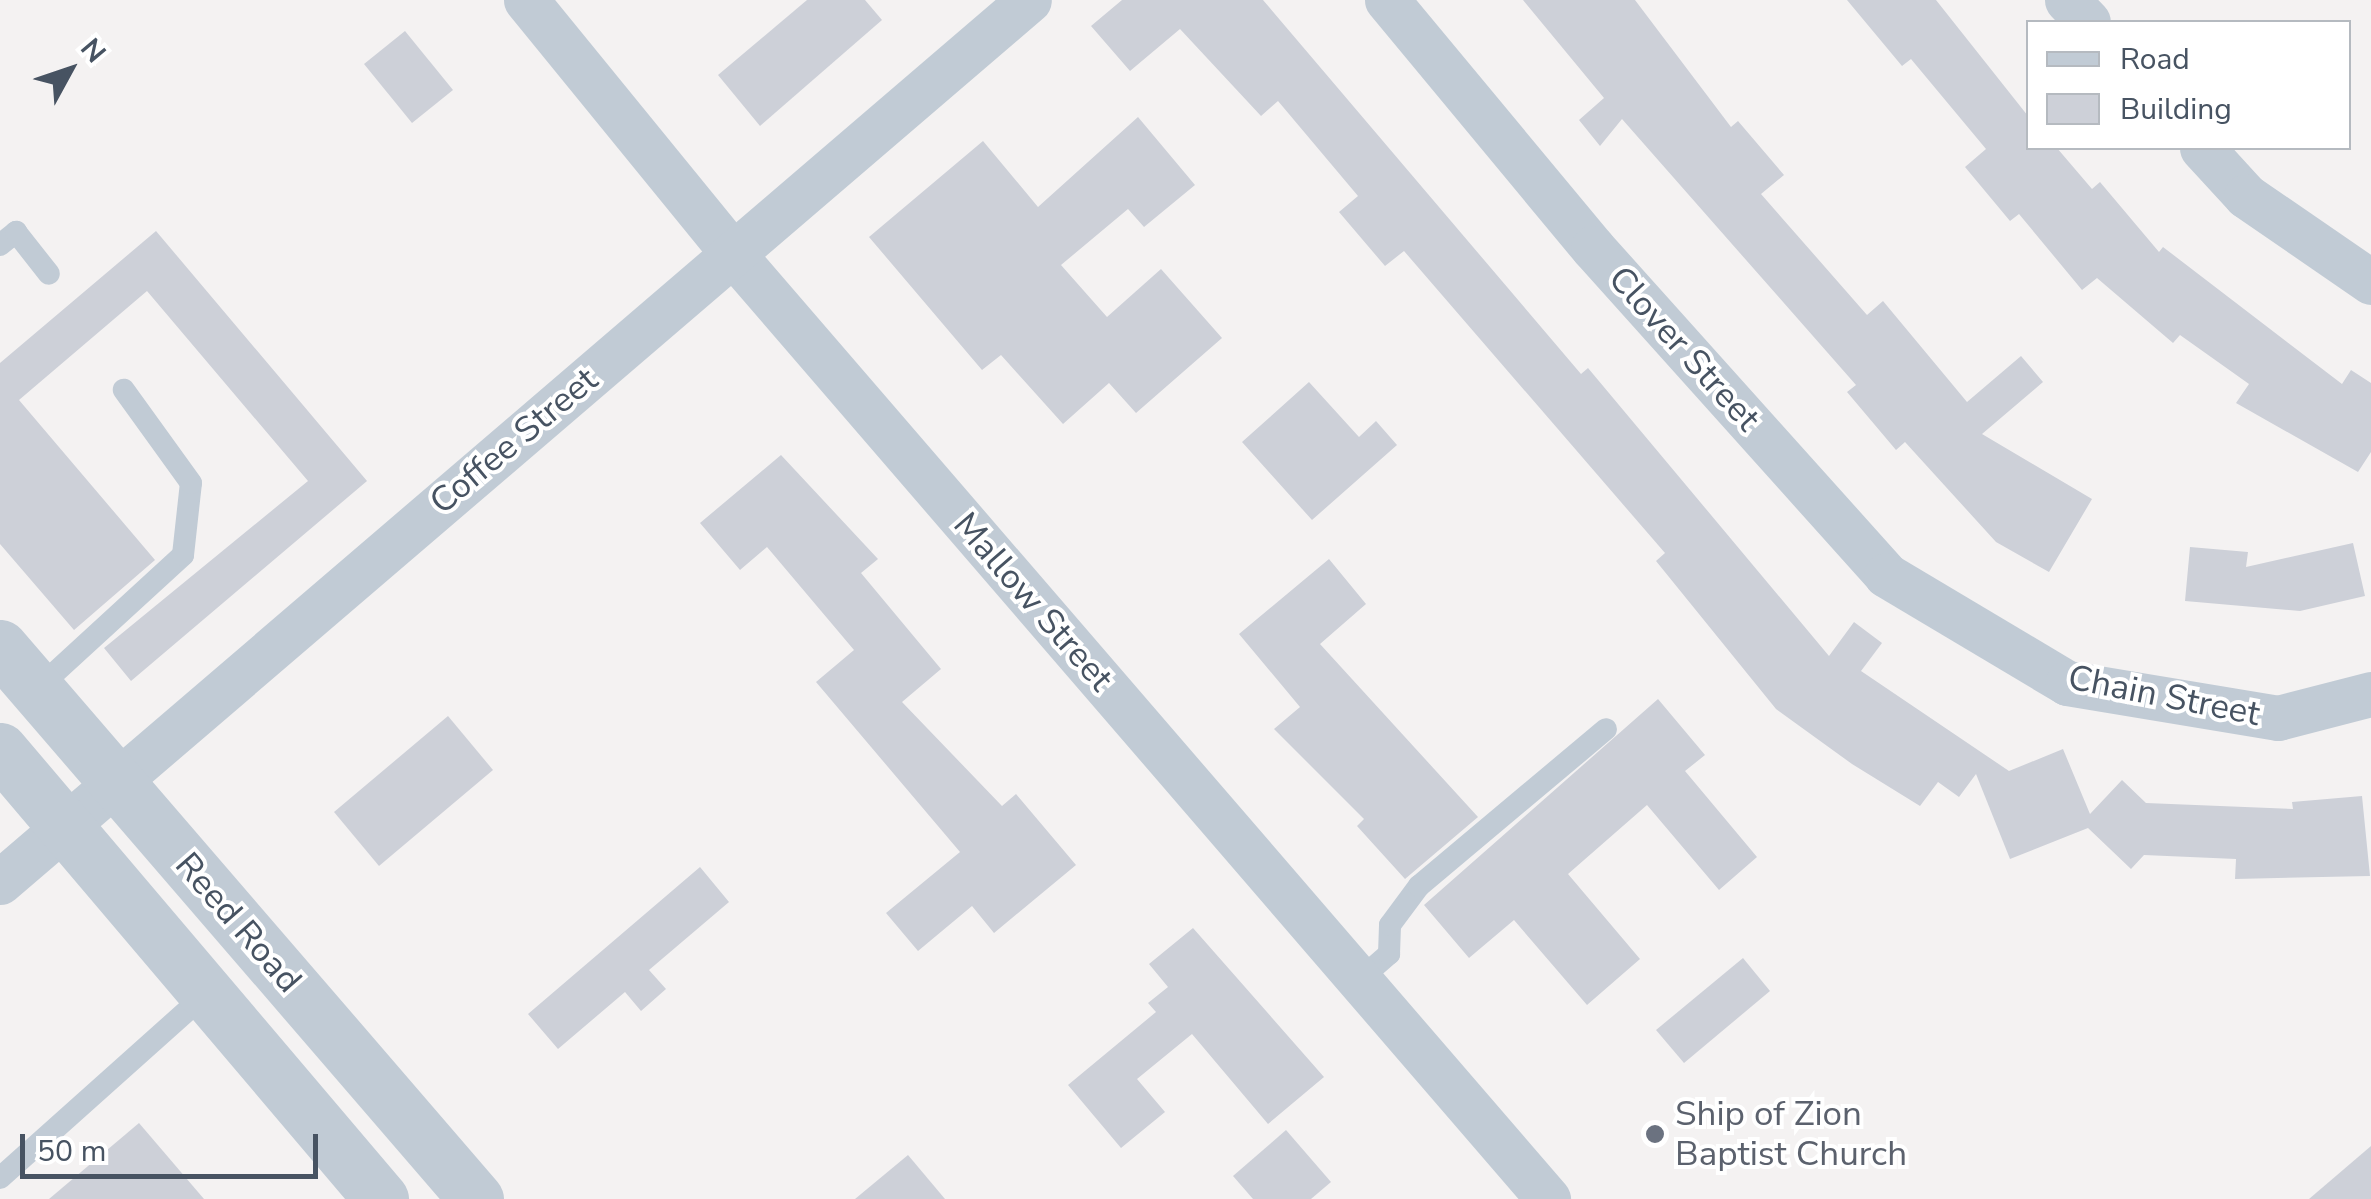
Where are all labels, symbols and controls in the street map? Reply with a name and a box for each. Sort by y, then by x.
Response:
north arrow [20,20,120,120]
legend [2026,20,2351,150]
text: N [72,30,114,71]
text: Road [2120,39,2190,80]
text: Building [2120,89,2232,130]
street label: Clover Street [1599,258,1769,440]
street label: Coffee Street [422,359,606,523]
street label: Mallow Street [944,504,1122,700]
street label: Chain Street [2065,657,2263,735]
street label: Reed Road [166,845,310,1001]
place label: Ship of Zion Baptist Church [1675,1093,1907,1175]
scale bar [25,1114,322,1176]
marker: Ship of Zion Baptist Church [1644,1123,1666,1145]
text: 50 m [37,1131,106,1172]

